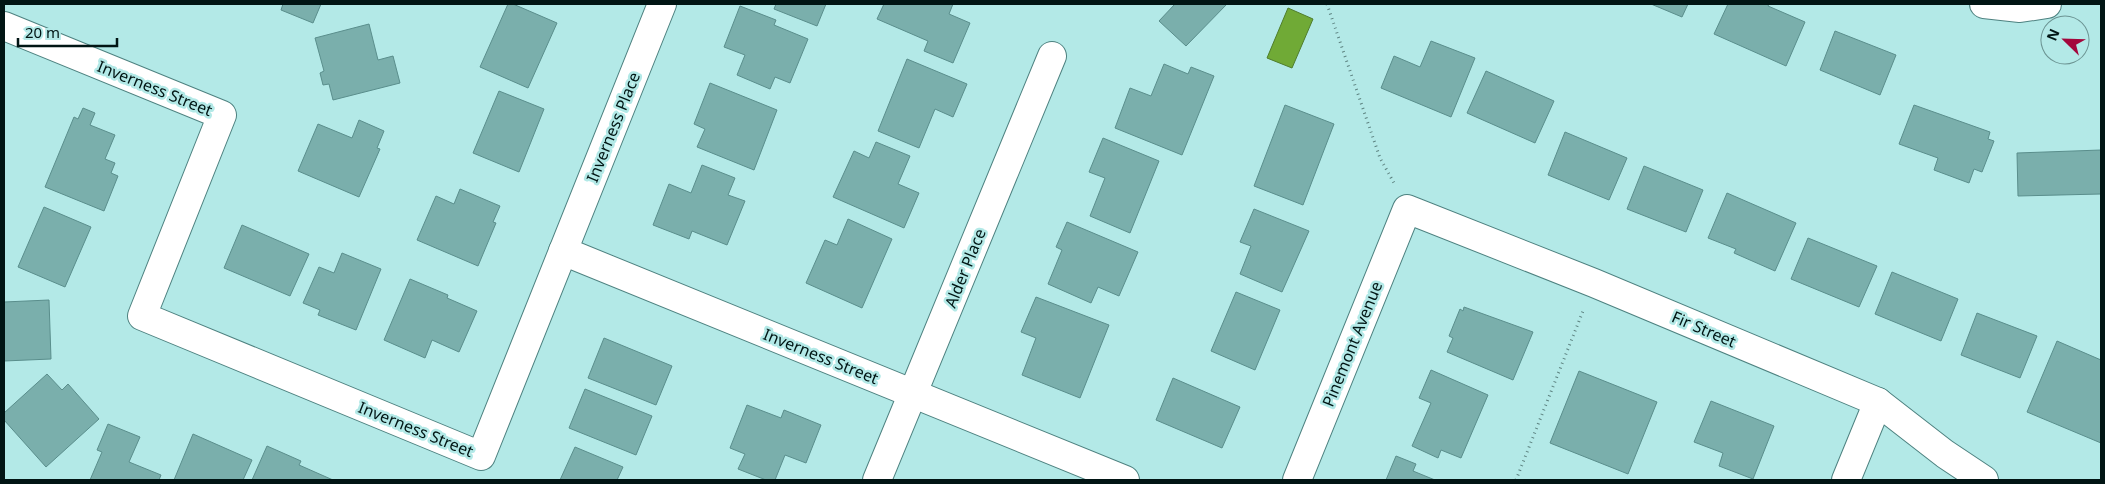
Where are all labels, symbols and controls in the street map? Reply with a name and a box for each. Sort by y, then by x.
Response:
scale bar [18,15,116,47]
north arrow [2040,15,2090,65]
text: 20 m [25,22,60,42]
text: N [2042,26,2064,44]
street label: Inverness Street [94,55,216,121]
street label: Inverness Place [581,69,645,185]
street label: Alder Place [939,225,991,311]
street label: Pinemont Avenue [1317,278,1387,410]
street label: Fir Street [1668,306,1740,352]
street label: Inverness Street [760,323,882,389]
street label: Inverness Street [355,396,477,462]

